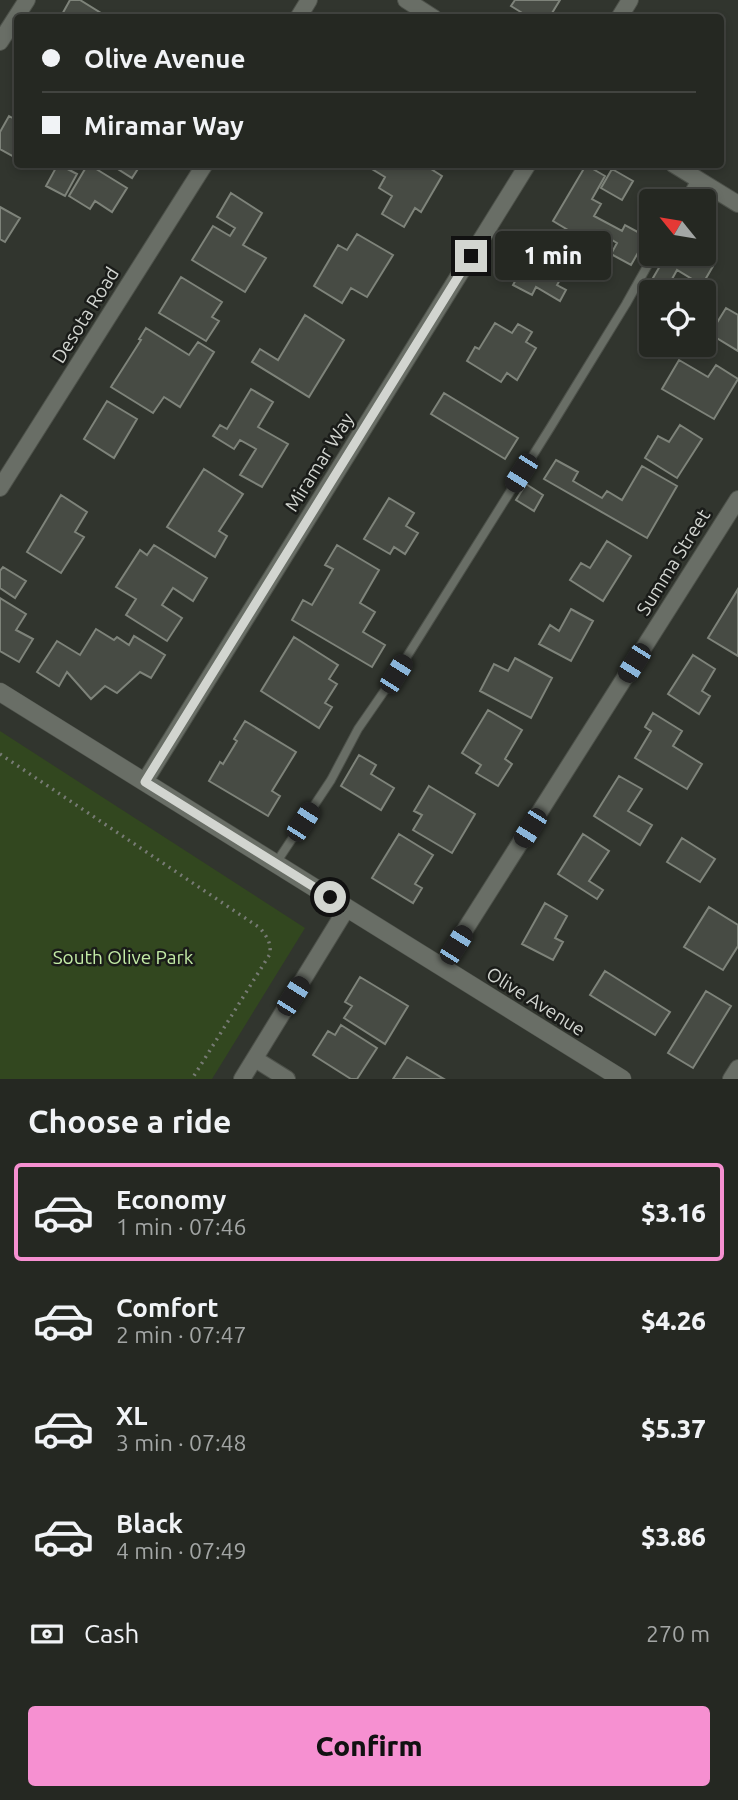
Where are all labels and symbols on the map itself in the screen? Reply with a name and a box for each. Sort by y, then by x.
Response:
north arrow [639,189,716,266]
callout: 1 min [496,232,611,280]
route end [455,240,487,272]
street label: Desota Road [47,263,123,367]
street label: Miramar Way [280,409,358,515]
car [501,450,542,496]
street label: Summa Street [632,505,715,619]
car [614,640,655,686]
car [376,651,417,697]
car [283,799,324,845]
car [510,805,551,851]
route start [314,881,346,913]
car [436,922,477,968]
park label: South Olive Park [53,946,194,968]
street label: Olive Avenue [483,962,589,1040]
car [273,973,314,1019]

